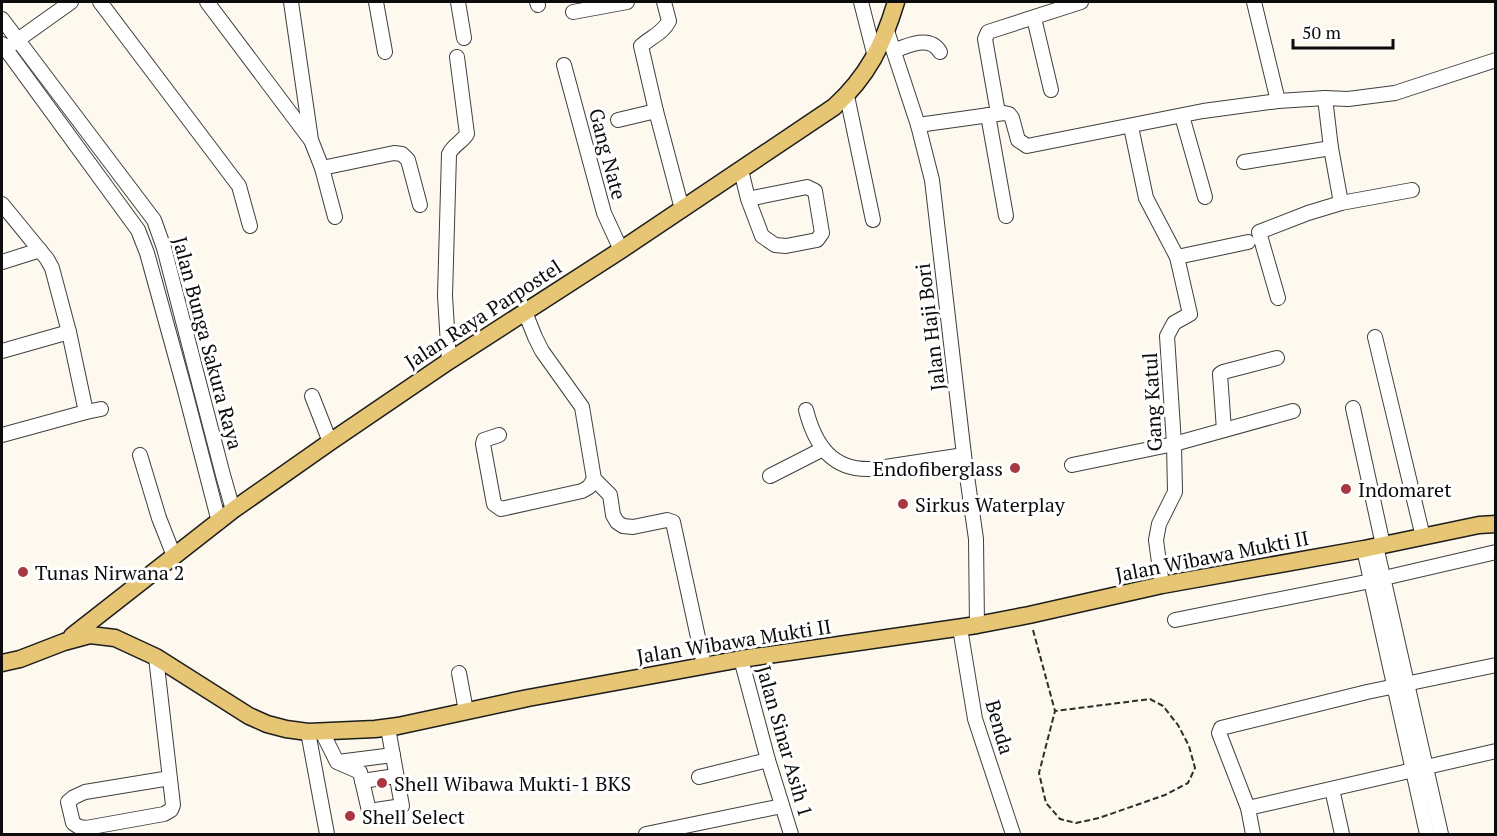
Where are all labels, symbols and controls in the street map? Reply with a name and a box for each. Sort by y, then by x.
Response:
scale bar [1293,12,1394,50]
text: 50 m [1302,20,1342,44]
street label: Gang Nate [583,105,633,203]
street label: Jalan Bunga Sakura Raya [167,234,249,452]
street label: Jalan Raya Parpostel [399,253,567,375]
street label: Jalan Haji Bori [909,262,951,392]
street label: Gang Katul [1136,352,1168,452]
place label: Endofiberglass [873,455,1003,482]
marker: Endofiberglass [1008,461,1022,475]
place label: Indomaret [1358,476,1452,503]
marker: Indomaret [1339,482,1353,496]
place label: Sirkus Waterplay [915,491,1066,518]
marker: Sirkus Waterplay [896,497,910,511]
street label: Jalan Wibawa Mukti II [1113,524,1311,588]
place label: Tunas Nirwana 2 [35,559,184,586]
marker: Tunas Nirwana 2 [16,565,30,579]
street label: Jalan Wibawa Mukti II [635,612,833,670]
street label: Jalan Sinar Asih 1 [750,662,820,820]
street label: Benda [979,697,1021,757]
place label: Shell Wibawa Mukti-1 BKS [394,770,631,797]
marker: Shell Wibawa Mukti-1 BKS [375,776,389,790]
place label: Shell Select [362,803,466,830]
marker: Shell Select [343,809,357,823]

